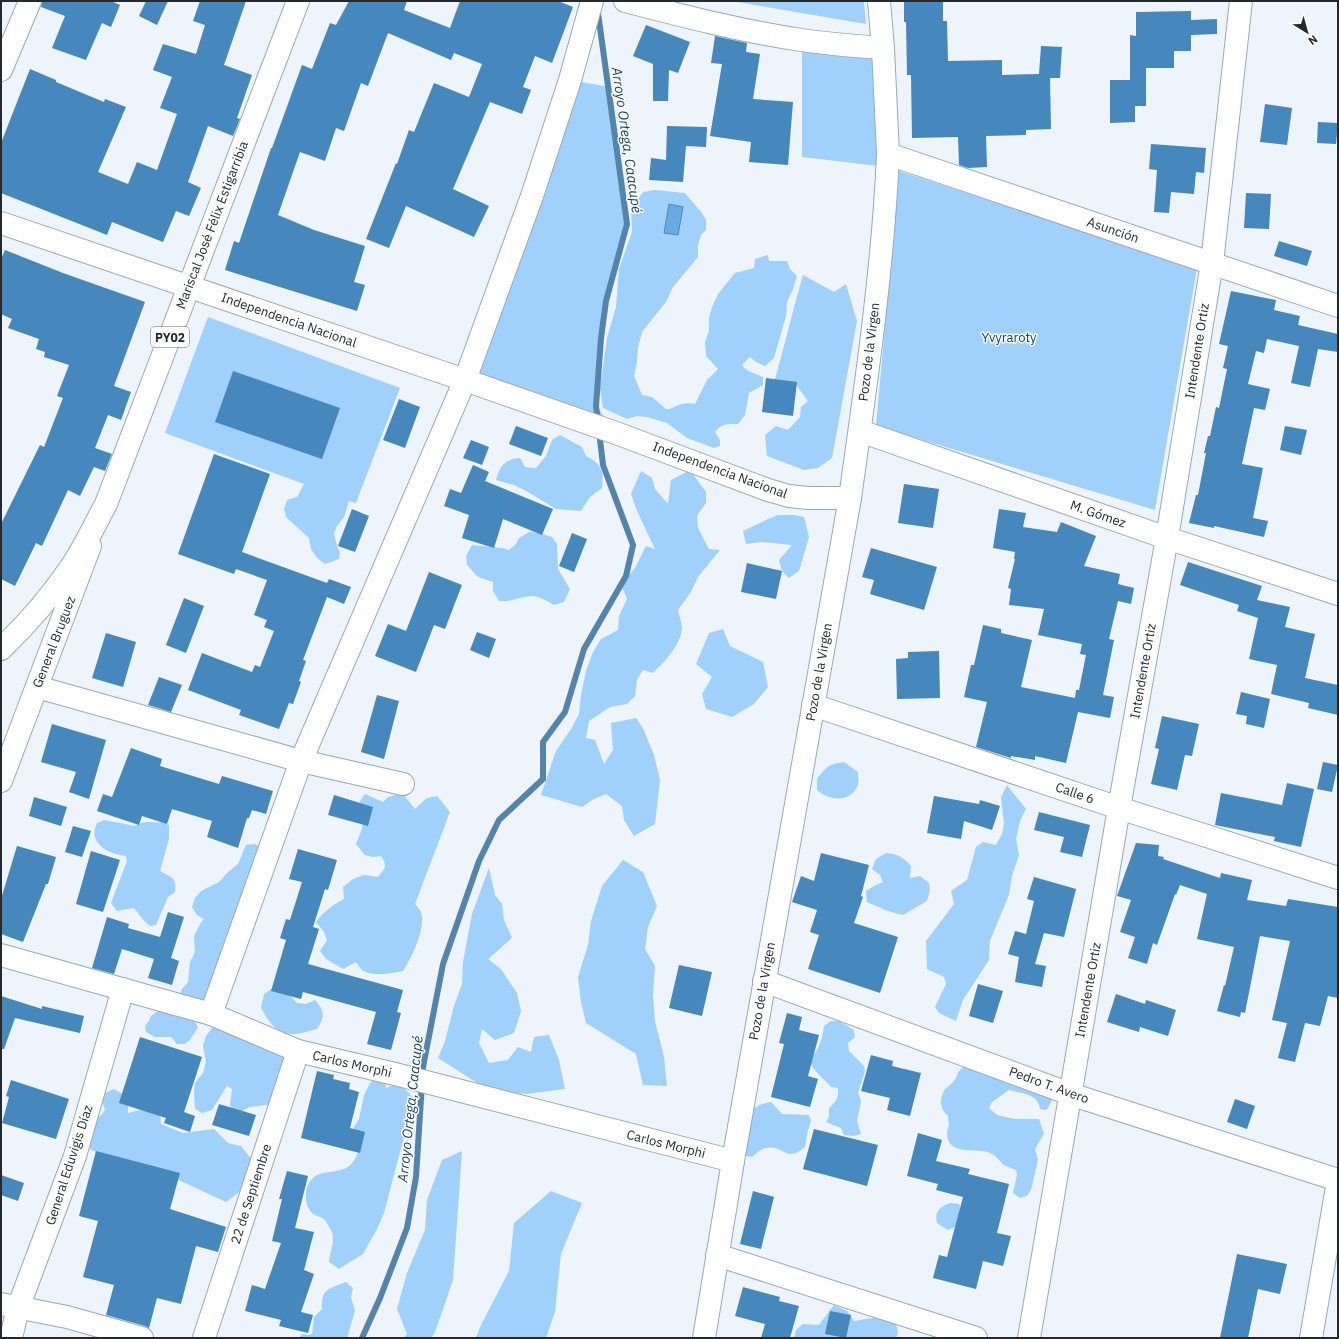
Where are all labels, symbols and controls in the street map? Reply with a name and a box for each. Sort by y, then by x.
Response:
north arrow [1287,12,1327,52]
text: N [1306,32,1320,48]
water label: Arroyo Ortega, Caacupé [608,65,646,214]
street label: Mariscal José Félix Estigarribia [172,138,252,312]
street label: Asunción [1085,213,1141,247]
street label: Independencia Nacional [219,289,359,351]
street label: Pozo de la Virgen [855,302,883,402]
street label: Intendente Ortiz [1181,302,1213,400]
road number: PY02 [151,327,189,347]
park label: Yvyraroty [982,329,1037,346]
street label: Independencia Nacional [650,438,790,502]
street label: M. Gómez [1068,497,1128,531]
street label: General Bruguez [29,594,79,690]
street label: Pozo de la Virgen [802,622,836,722]
street label: Intendente Ortiz [1126,622,1160,720]
street label: Calle 6 [1053,778,1097,808]
street label: Pozo de la Virgen [745,941,779,1041]
street label: Intendente Ortiz [1071,941,1105,1039]
water label: Arroyo Ortega, Caacupé [393,1035,427,1184]
street label: Carlos Morphi [311,1047,393,1081]
street label: Pedro T. Avero [1007,1063,1091,1107]
street label: General Eduvigis Díaz [42,1103,96,1227]
street label: Carlos Morphi [625,1126,707,1162]
street label: 22 de Septiembre [227,1142,275,1246]

